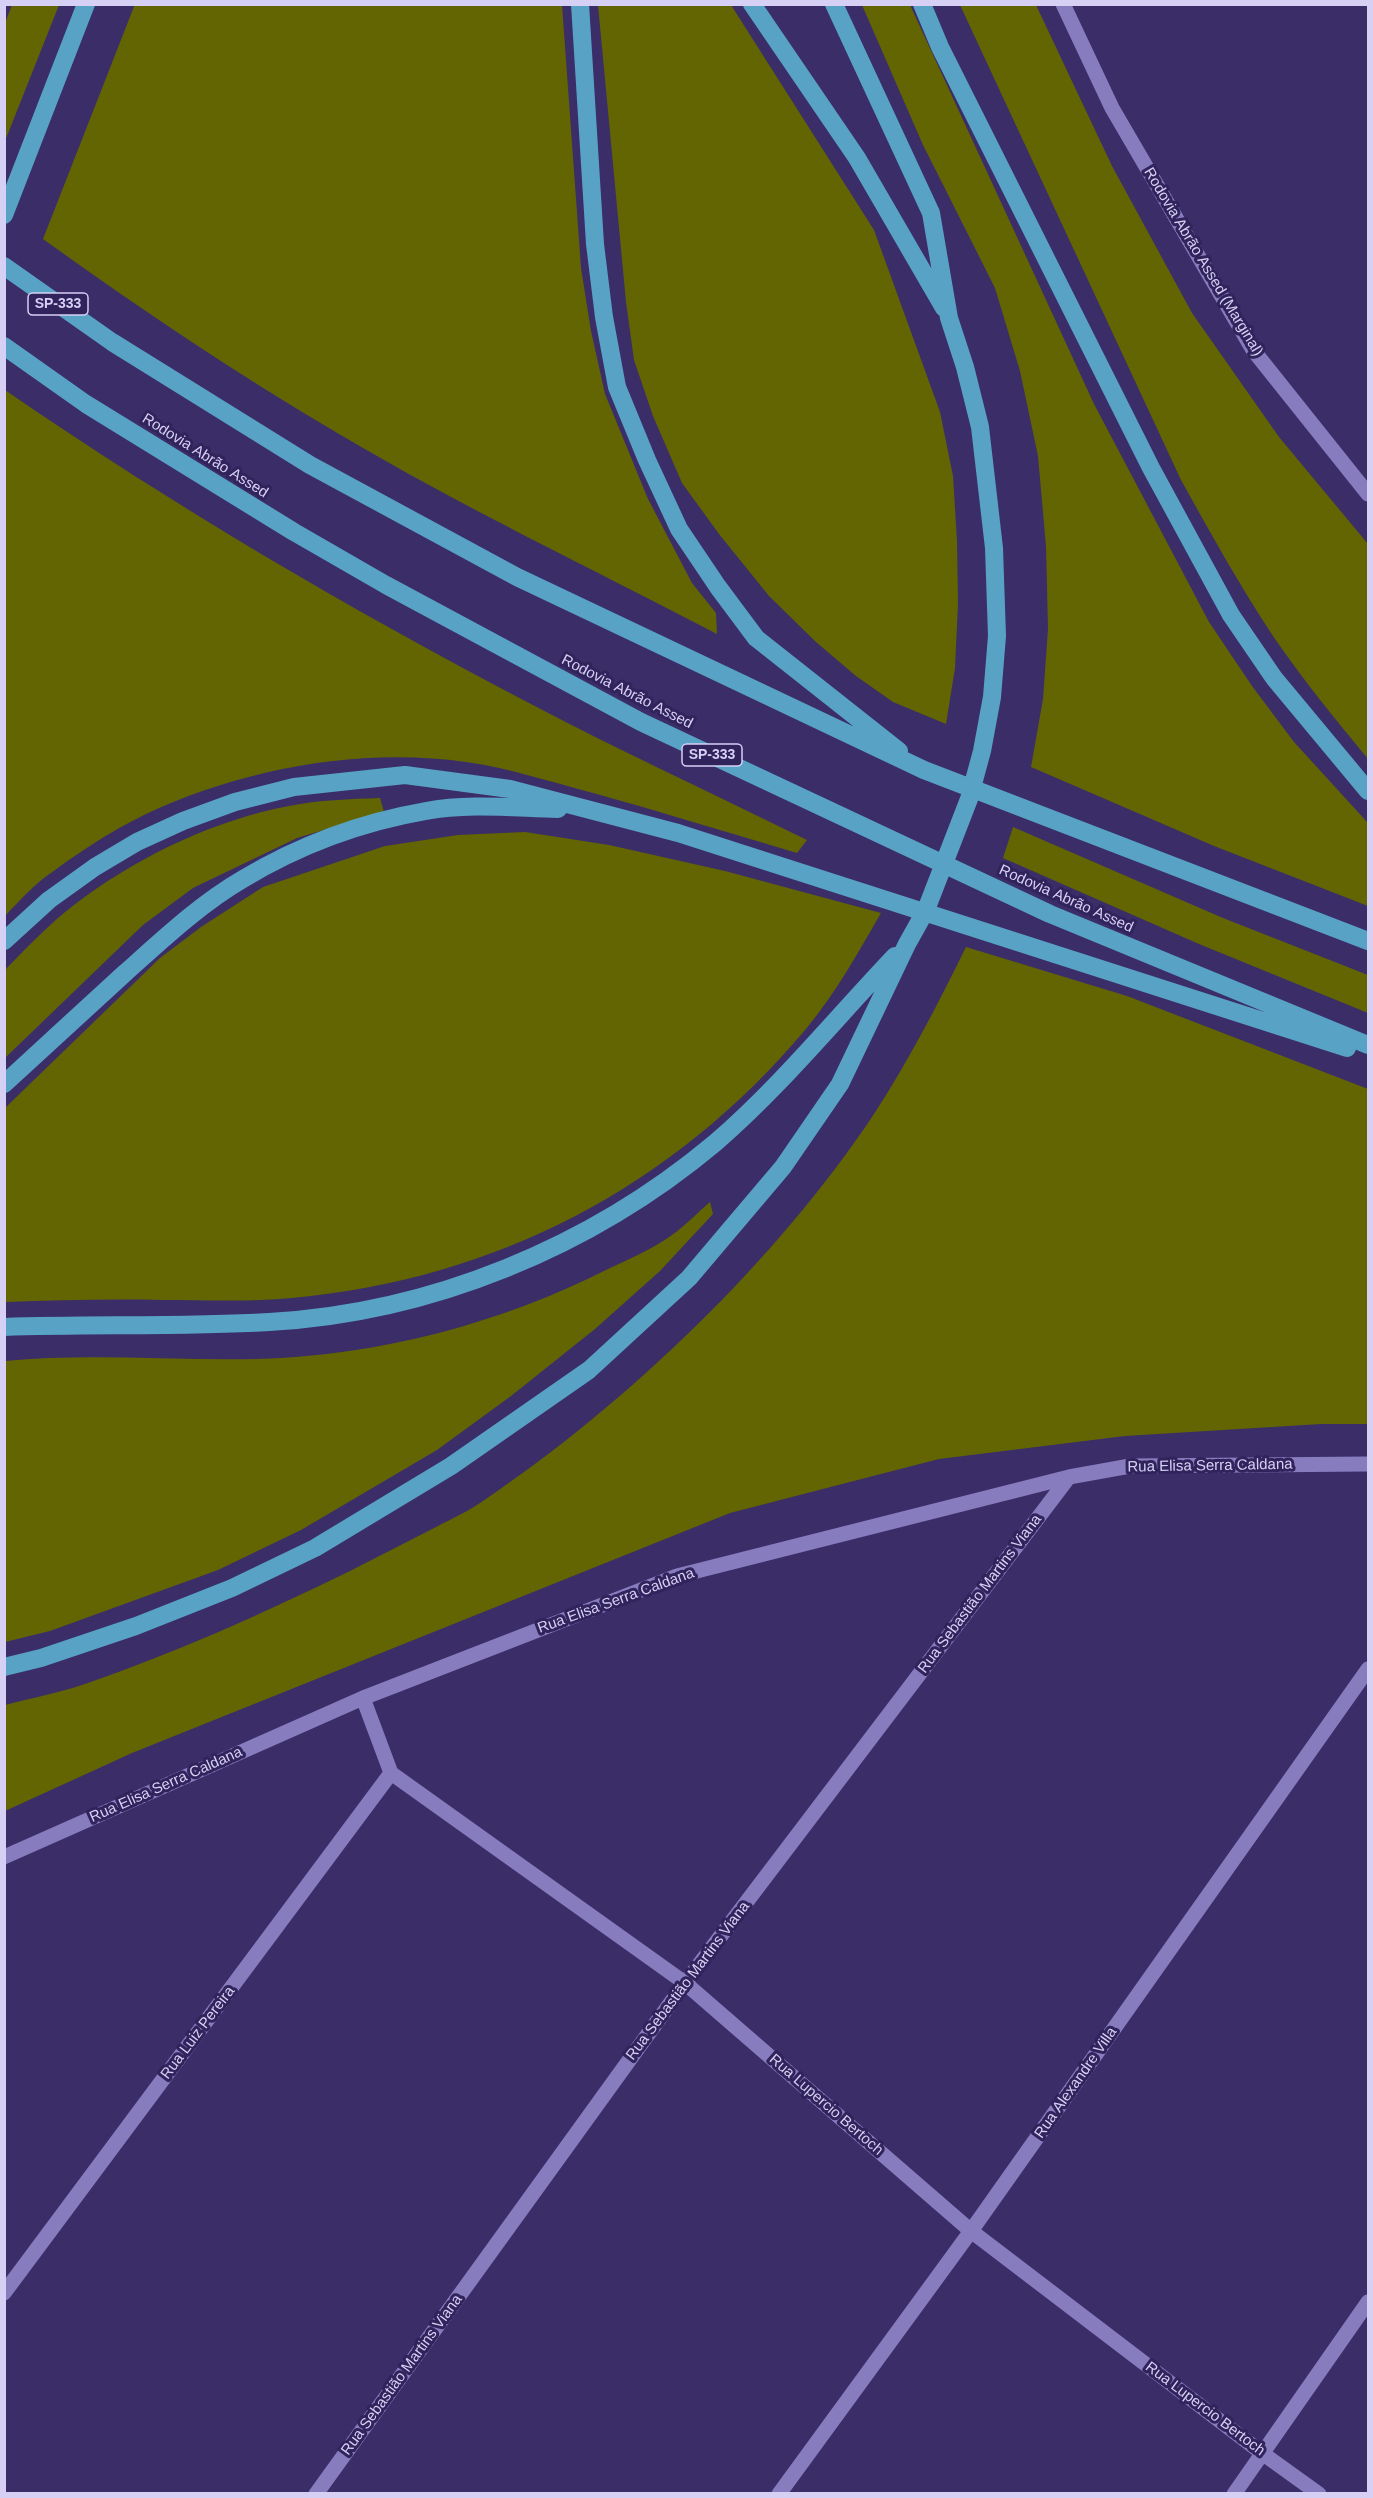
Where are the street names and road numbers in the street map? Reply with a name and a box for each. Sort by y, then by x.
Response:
street label: Rodovia Abrão Assed (Marginal) [1139,164,1267,360]
road number: SP-333 [28,293,88,315]
street label: Rodovia Abrão Assed [139,410,271,502]
street label: Rodovia Abrão Assed [558,651,696,733]
road number: SP-333 [682,744,742,766]
street label: Rodovia Abrão Assed [996,861,1136,937]
street label: Rua Elisa Serra Caldana [1127,1456,1293,1476]
street label: Rua Sebastião Martins Viana [914,1511,1046,1677]
street label: Rua Elisa Serra Caldana [535,1564,697,1638]
street label: Rua Elisa Serra Caldana [87,1743,245,1827]
street label: Rua Sebastião Martins Viana [622,1898,754,2064]
street label: Rua Luiz Pereira [157,1983,239,2083]
street label: Rua Alexandre Villa [1031,2024,1121,2142]
street label: Rua Lupercio Bertoch [765,2051,887,2159]
street label: Rua Sebastião Martins Viana [338,2291,466,2459]
street label: Rua Lupercio Bertoch [1142,2358,1268,2460]

